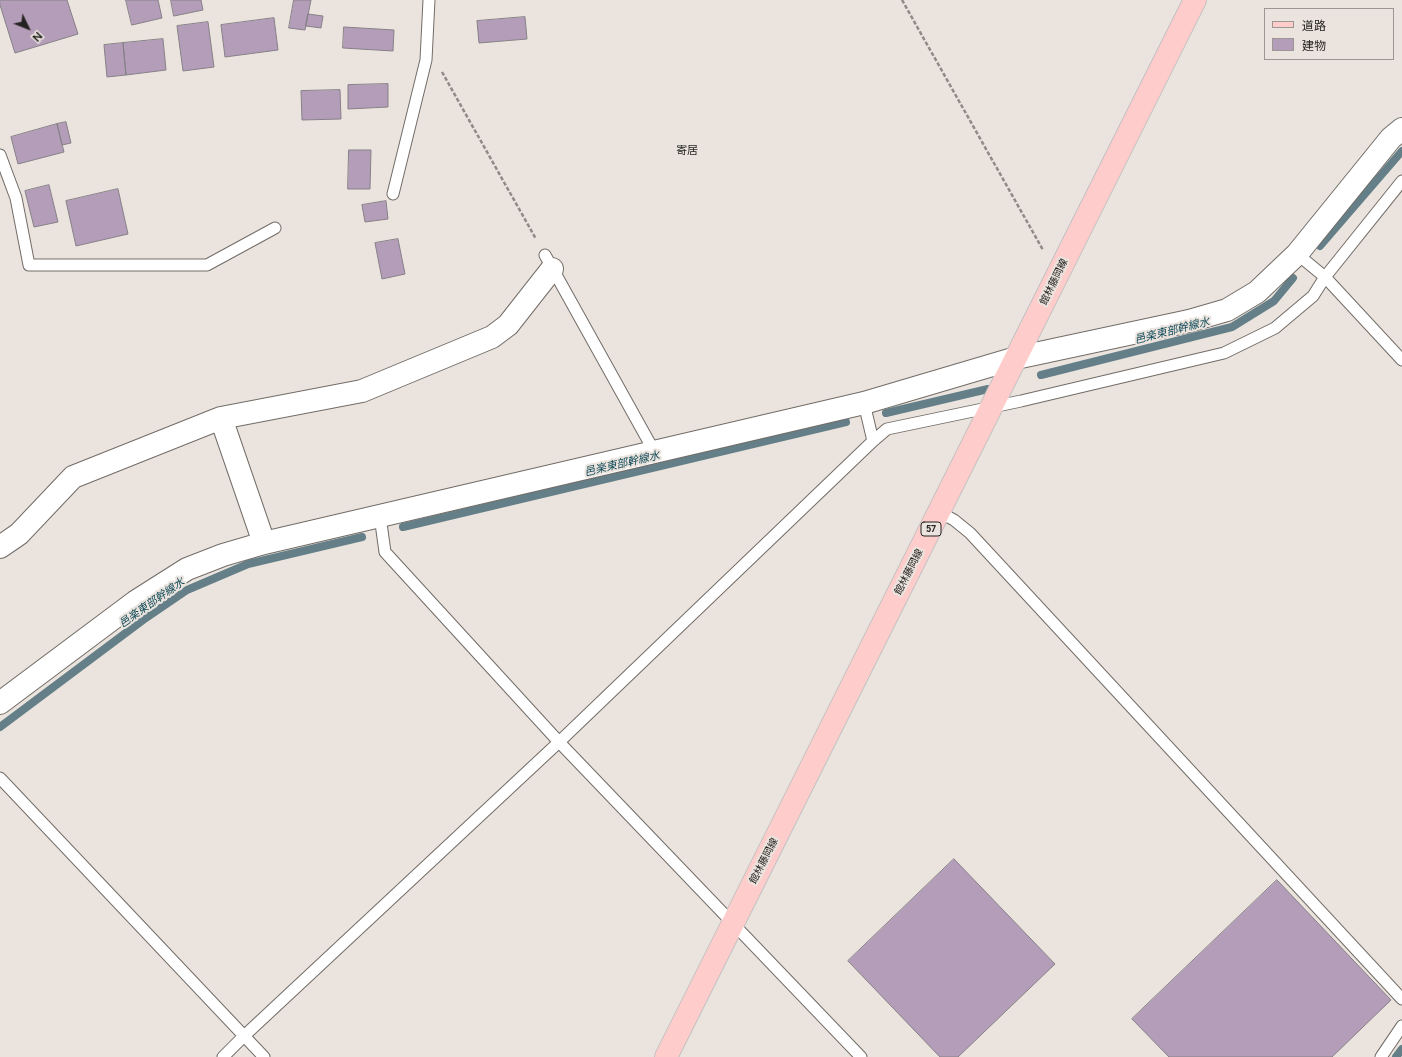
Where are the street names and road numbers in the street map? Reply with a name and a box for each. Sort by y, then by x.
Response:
street label: 館林藤岡線 [1038,257,1070,307]
road number: 57 [921,522,941,536]
street label: 館林藤岡線 [892,547,926,597]
street label: 館林藤岡線 [747,836,781,886]

